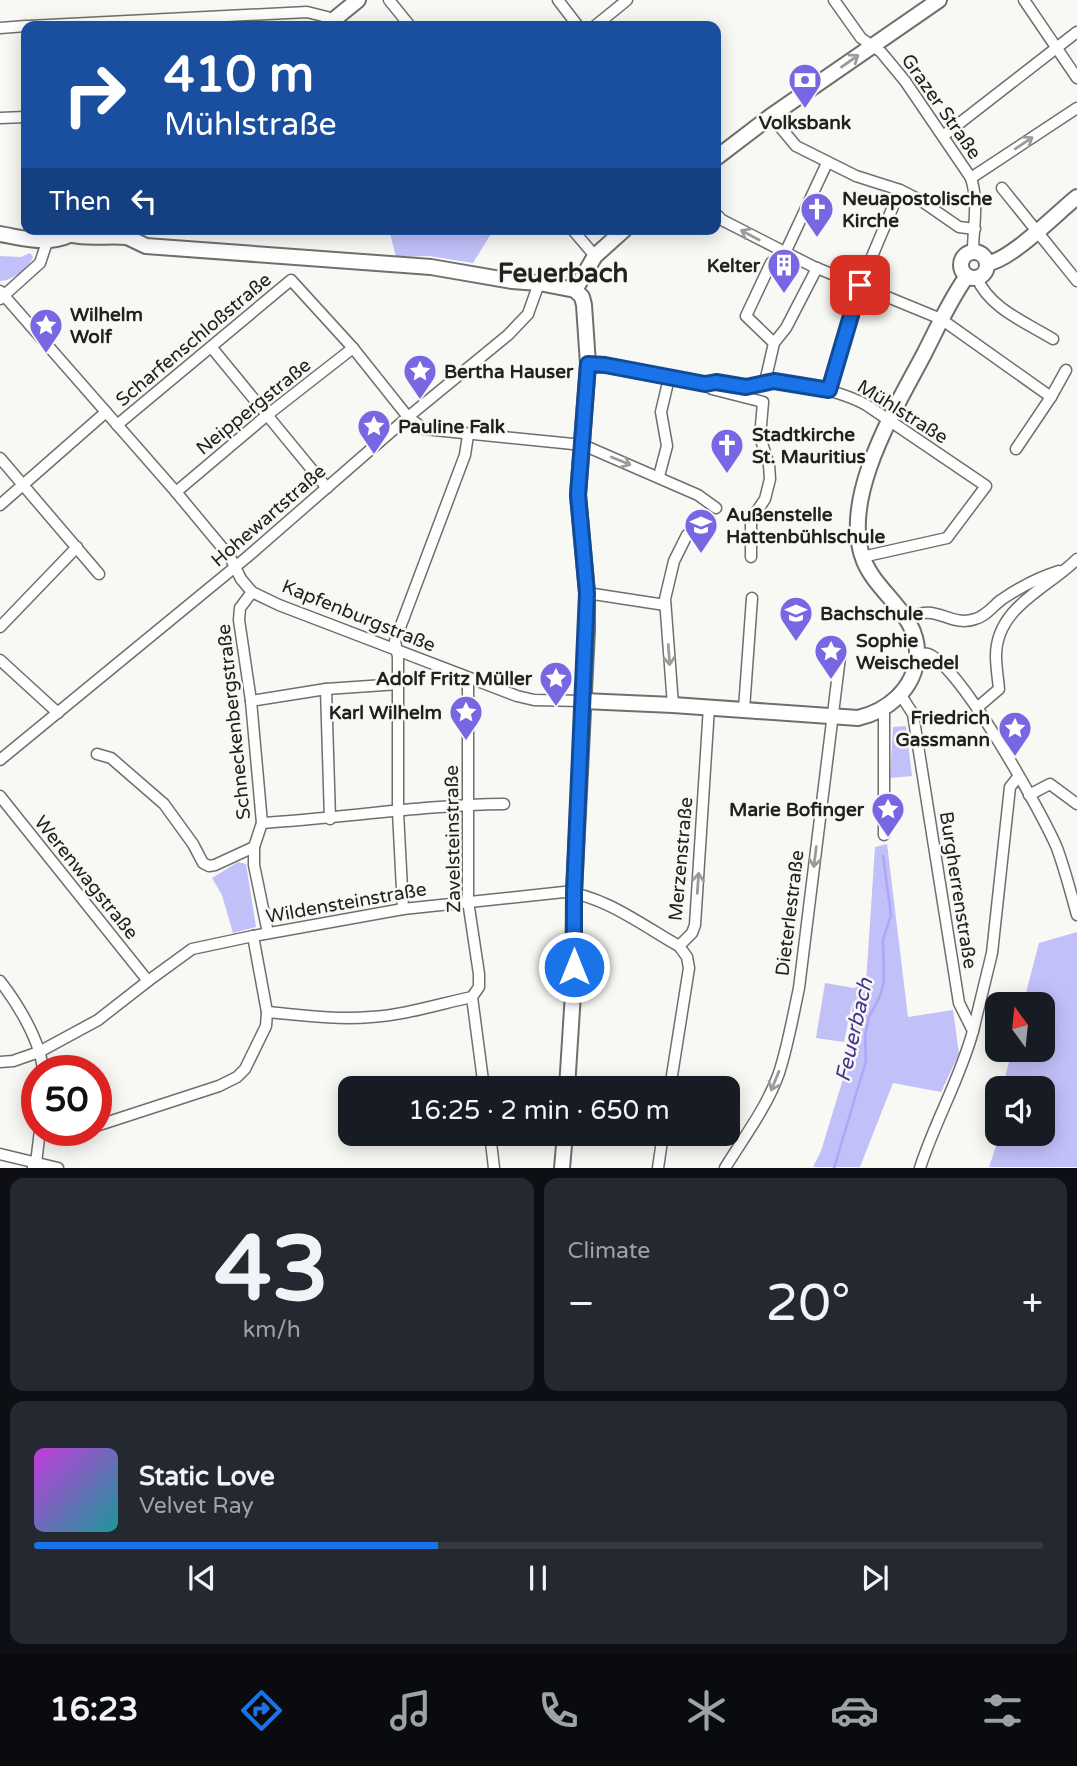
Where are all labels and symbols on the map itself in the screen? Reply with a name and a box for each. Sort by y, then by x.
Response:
street label: Grazer Straße [897,50,986,163]
one-way arrow [840,54,859,68]
bank icon: Volksbank [786,61,824,110]
place label: Volksbank [759,112,852,134]
one-way arrow [1014,136,1033,150]
place label: Neuapostolische Kirche [842,188,993,232]
church icon: Neuapostolische Kirche [798,190,836,239]
one-way arrow [740,227,761,241]
building icon: Kelter [765,246,803,295]
place label: Kelter [707,255,761,277]
pin [830,255,890,315]
district label: Feuerbach [498,258,628,289]
street label: Scharfenschloßstraße [112,268,276,411]
place label: Wilhelm Wolf [70,304,143,348]
place icon: Wilhelm Wolf [27,306,65,355]
place icon: Bertha Hauser [401,352,439,401]
street label: Neippergstraße [192,354,315,460]
place label: Bertha Hauser [444,361,574,383]
street label: Mühlstraße [853,375,952,448]
place icon: Pauline Falk [355,407,393,456]
place label: Pauline Falk [398,416,506,438]
place label: Stadtkirche St. Mauritius [752,424,866,468]
church icon: Stadtkirche St. Mauritius [708,426,746,475]
one-way arrow [609,455,631,468]
street label: Hohewartstraße [207,460,330,571]
place label: Außenstelle Hattenbühlschule [726,504,885,548]
school or university icon: Außenstelle Hattenbühlschule [682,506,720,555]
street label: Kapfenburgstraße [279,575,439,657]
school or university icon: Bachschule [777,594,815,643]
place label: Bachschule [820,603,924,625]
street label: Schneckenbergstraße [213,623,255,821]
place label: Sophie Weischedel [856,630,959,674]
place icon: Sophie Weischedel [812,632,850,681]
one-way arrow [663,643,676,666]
place icon: Adolf Fritz Müller [537,659,575,708]
place label: Adolf Fritz Müller [376,668,533,690]
place icon: Karl Wilhelm [447,693,485,742]
place label: Karl Wilhelm [329,702,442,724]
place label: Friedrich Gassmann [895,707,990,751]
place icon: Friedrich Gassmann [996,709,1034,758]
street label: Zavelsteinstraße [441,765,465,913]
place icon: Marie Bofinger [869,790,907,839]
street label: Merzenstraße [665,796,697,922]
place label: Marie Bofinger [729,799,865,822]
street label: Burgherrenstraße [935,810,981,970]
street label: Werenwagstraße [30,811,143,944]
one-way arrow [809,846,822,868]
street label: Dieterlestraße [771,849,809,977]
one-way arrow [692,873,705,895]
street label: Wildensteinstraße [264,878,428,928]
position arrow [537,930,611,1004]
water label: Feuerbach [830,975,879,1084]
north arrow [985,992,1055,1062]
speed limit sign: 50 [21,1055,112,1146]
one-way arrow [768,1069,781,1091]

